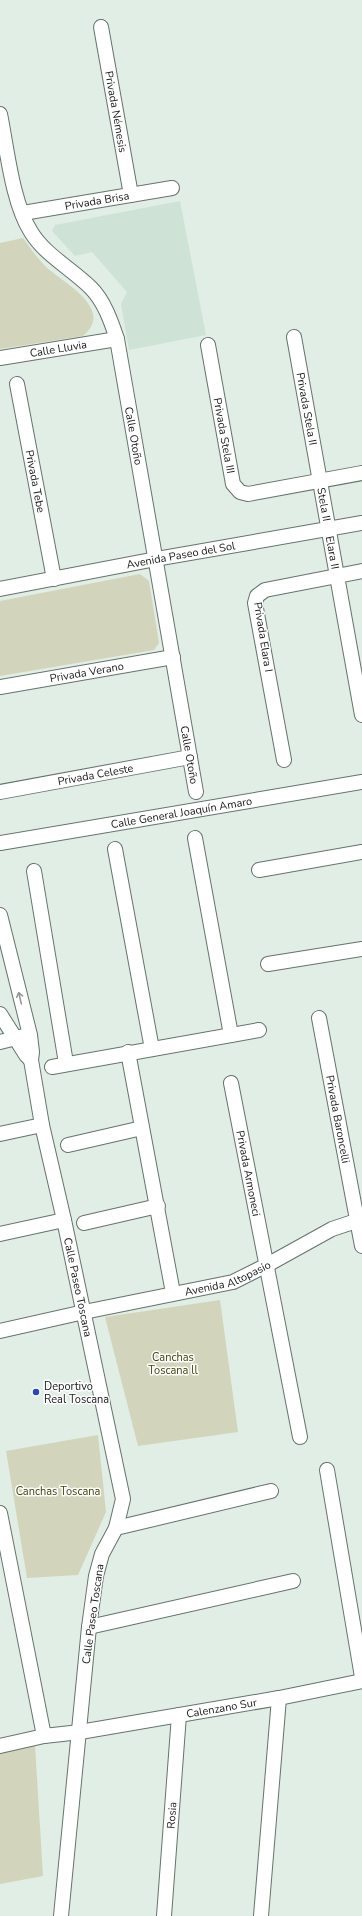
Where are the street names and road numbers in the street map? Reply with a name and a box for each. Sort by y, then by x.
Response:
street label: Privada Némesis [101,70,131,153]
street label: Privada Brisa [64,188,130,213]
street label: Calle Lluvia [29,336,88,361]
street label: Privada Stela II [293,371,321,447]
street label: Privada Stela III [210,396,238,475]
street label: Calle Otoño [121,405,146,466]
street label: Privada Tebe [22,449,49,514]
street label: Stela II [314,486,334,522]
street label: Elara II [322,535,343,570]
street label: Avenida Paseo del Sol [125,538,237,572]
street label: Privada Elara I [250,601,276,673]
street label: Privada Verano [49,658,125,686]
street label: Calle Otoño [177,725,202,785]
street label: Privada Celeste [56,760,135,789]
street label: Calle General Joaquín Amaro [110,793,253,832]
street label: Privada Baroncelli [322,1074,354,1165]
street label: Privada Armoneci [233,1129,264,1218]
street label: Calle Paseo Toscana [60,1236,96,1338]
street label: Avenida Altopasio [183,1257,273,1299]
street label: Calle Paseo Toscana [79,1563,107,1665]
street label: Calenzano Sur [185,1694,258,1721]
street label: Rosia [163,1801,180,1829]

